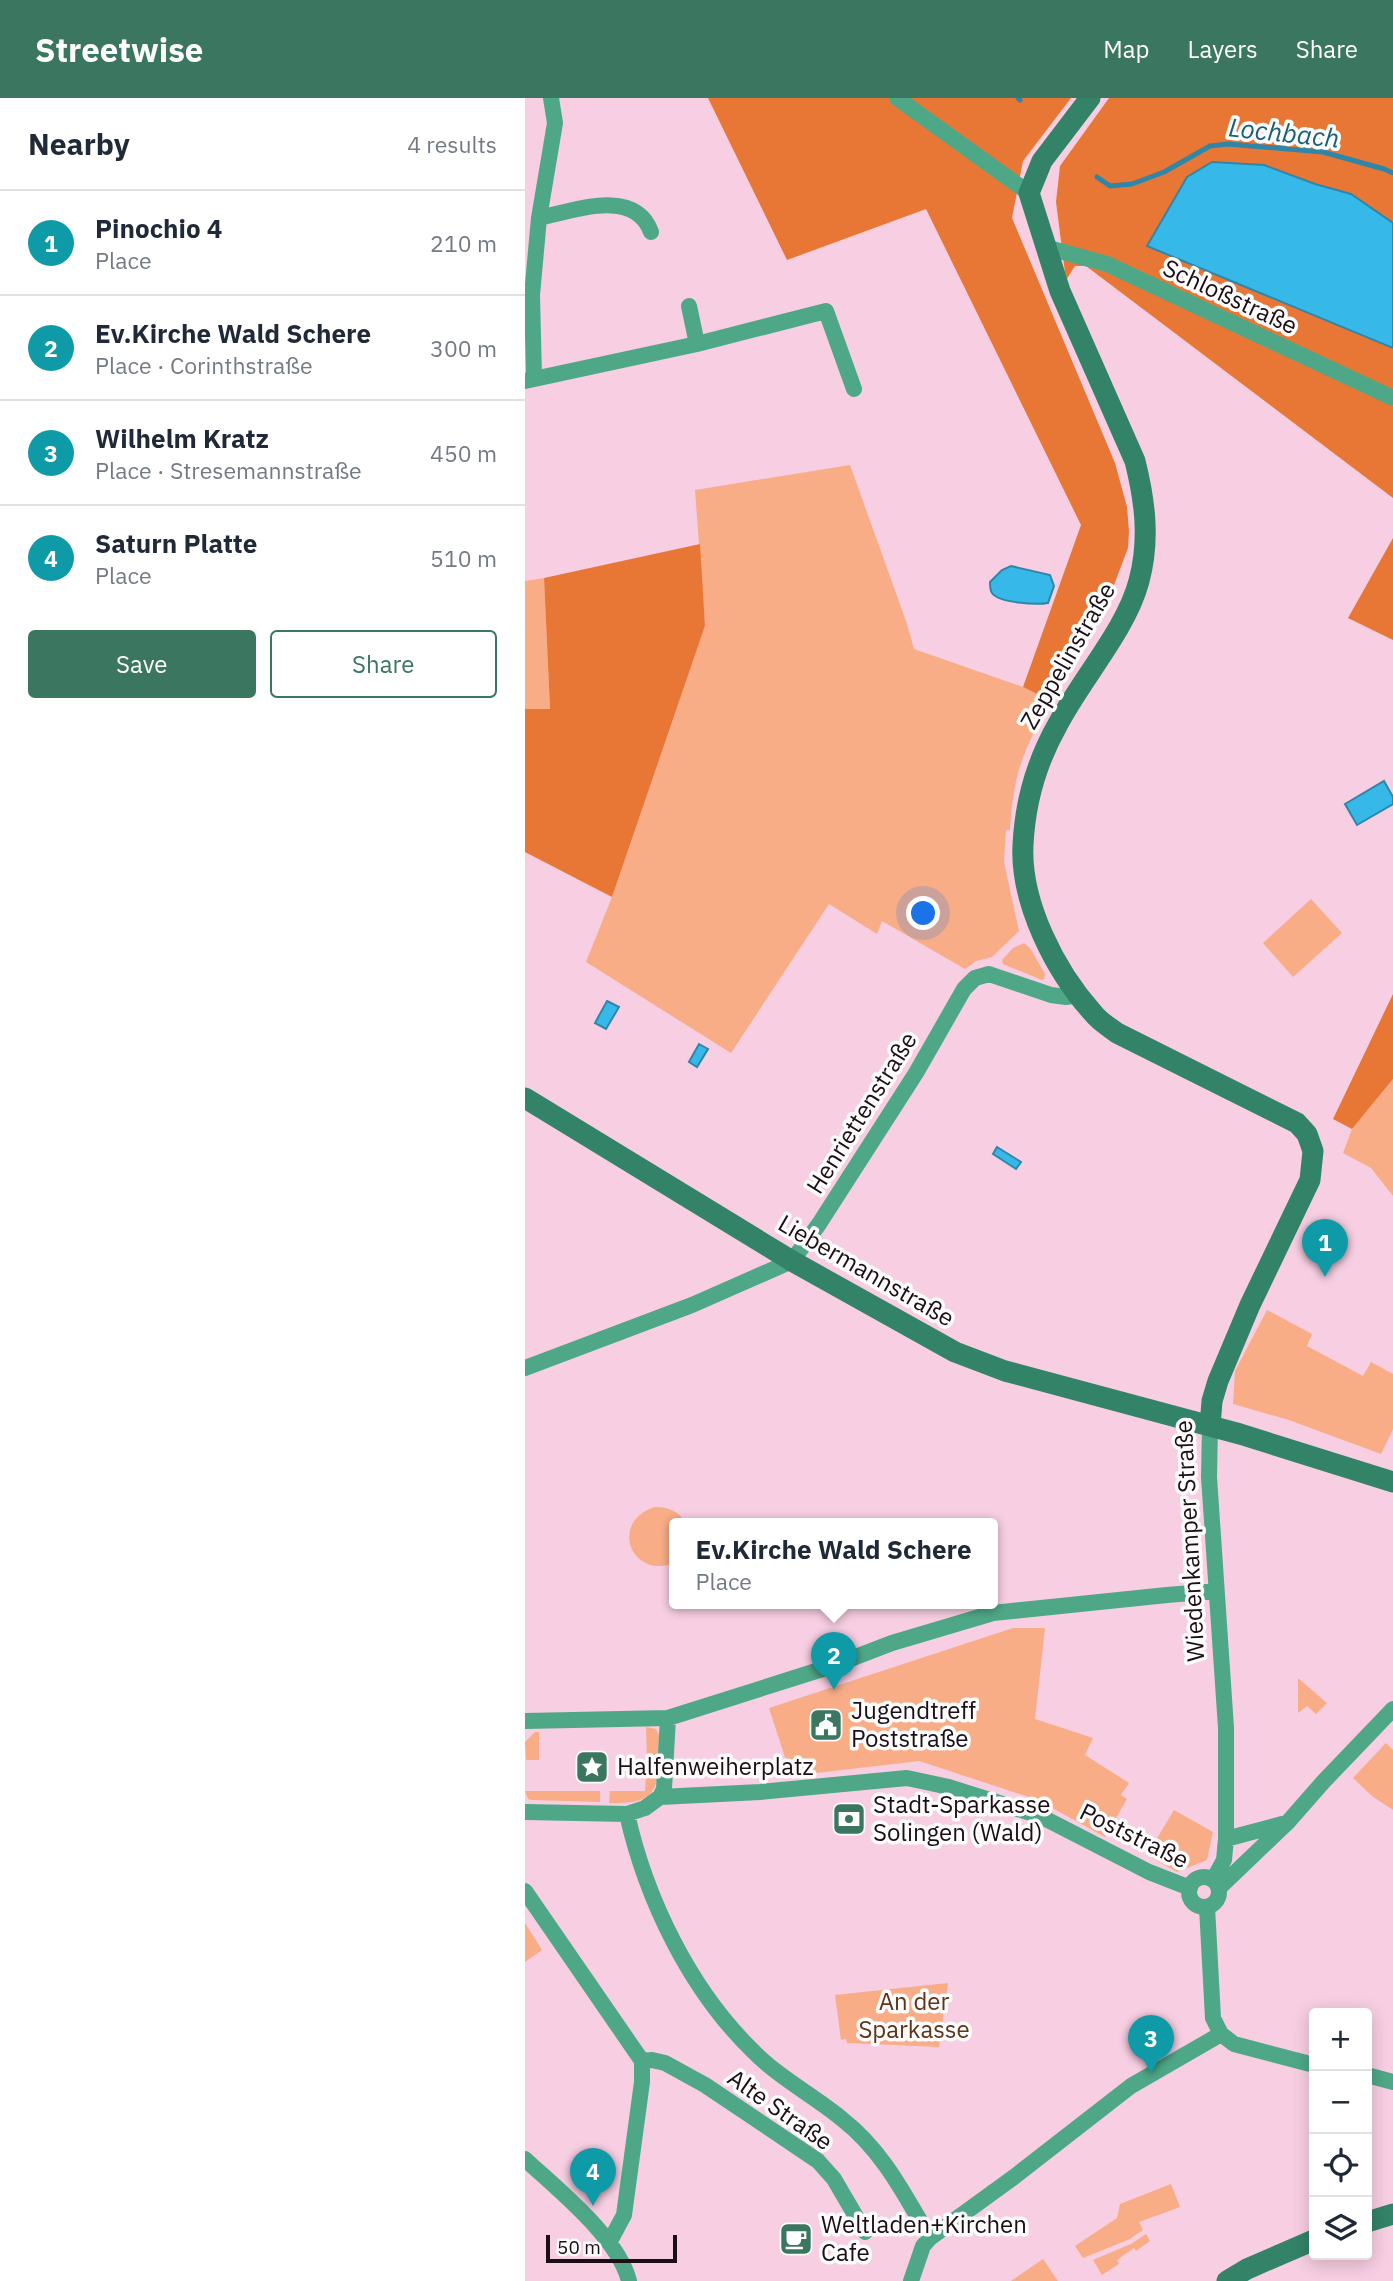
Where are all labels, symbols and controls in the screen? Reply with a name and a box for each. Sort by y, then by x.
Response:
text: Streetwise [35,28,203,71]
text: Map [1103,33,1150,65]
text: Layers [1188,33,1258,65]
text: Share [1296,33,1358,65]
water label: Lochbach [1227,109,1341,155]
text: Nearby [28,124,130,163]
text: 4 results [407,129,497,159]
text: Pinochio 4 [95,211,222,245]
text: 1 [44,228,58,258]
text: 210 m [430,228,497,258]
text: Place [95,245,152,275]
street label: Schloßstraße [1158,251,1303,341]
text: Ev.Kirche Wald Schere [95,316,371,350]
text: 2 [44,333,58,363]
text: 300 m [430,333,497,363]
text: Place · Corinthstraße [95,350,313,380]
text: Wilhelm Kratz [95,421,269,455]
text: 3 [44,438,58,468]
text: 450 m [430,438,497,468]
text: Place · Stresemannstraße [95,455,362,485]
text: Saturn Platte [95,526,257,560]
text: 4 [44,543,58,573]
text: 510 m [430,543,497,573]
text: Place [95,560,152,590]
street label: Zeppelinstraße [1012,576,1122,735]
button: Save [28,630,256,698]
button: Share [270,630,497,698]
your location [906,896,940,930]
street label: Henriettenstraße [799,1025,924,1199]
street label: Liebermannstraße [773,1207,960,1334]
pin: 1 [1302,1219,1348,1277]
street label: Wiedenkamper Straße [1167,1420,1211,1663]
popup [669,1518,998,1609]
text: Ev.Kirche Wald Schere [695,1532,972,1566]
text: Place [695,1566,752,1596]
pin: 2 [811,1632,857,1690]
place label: Jugendtreff Poststraße [851,1694,976,1754]
public building icon: Jugendtreff Poststraße [807,1706,845,1744]
place icon: Halfenweiherplatz [573,1748,611,1786]
place label: Halfenweiherplatz [617,1750,814,1782]
place label: Stadt-Sparkasse Solingen (Wald) [873,1788,1050,1848]
street label: Poststraße [1075,1795,1194,1875]
bank icon: Stadt-Sparkasse Solingen (Wald) [830,1800,868,1838]
park label: An der Sparkasse [858,1985,970,2045]
map controls [1309,2008,1372,2260]
button: + [1309,2008,1372,2071]
pin: 3 [1128,2015,1174,2073]
street label: Alte Straße [722,2061,839,2157]
button: − [1309,2071,1372,2134]
button: locate [1309,2134,1372,2197]
pin: 4 [570,2148,616,2206]
button: layers [1309,2197,1372,2260]
place label: Weltladen+Kirchen Cafe [821,2208,1027,2268]
cafe icon: Weltladen+Kirchen Cafe [777,2220,815,2258]
scale bar [546,2232,677,2264]
text: 50 m [557,2235,601,2259]

